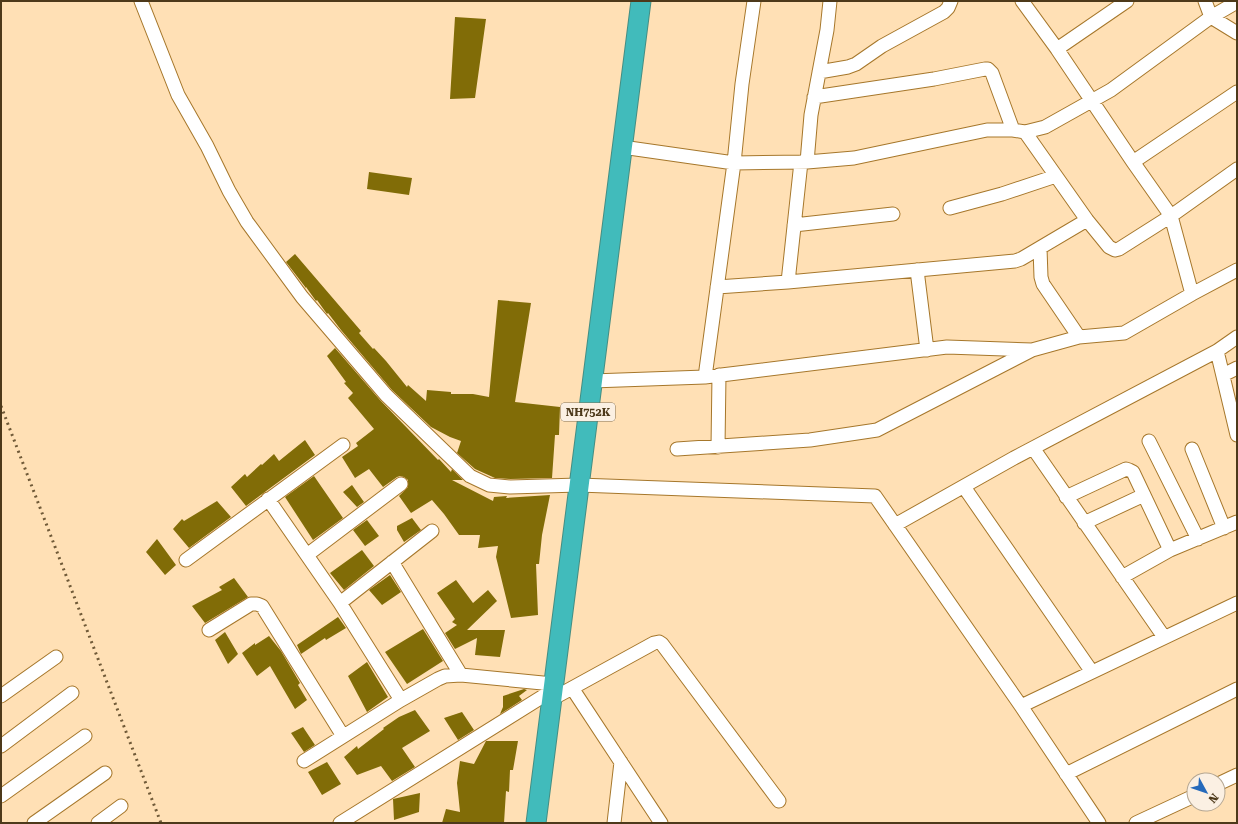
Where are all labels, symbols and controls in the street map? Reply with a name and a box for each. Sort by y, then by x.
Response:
road number: NH752K [561,403,615,421]
north arrow [1186,772,1226,812]
text: N [1205,791,1221,806]

